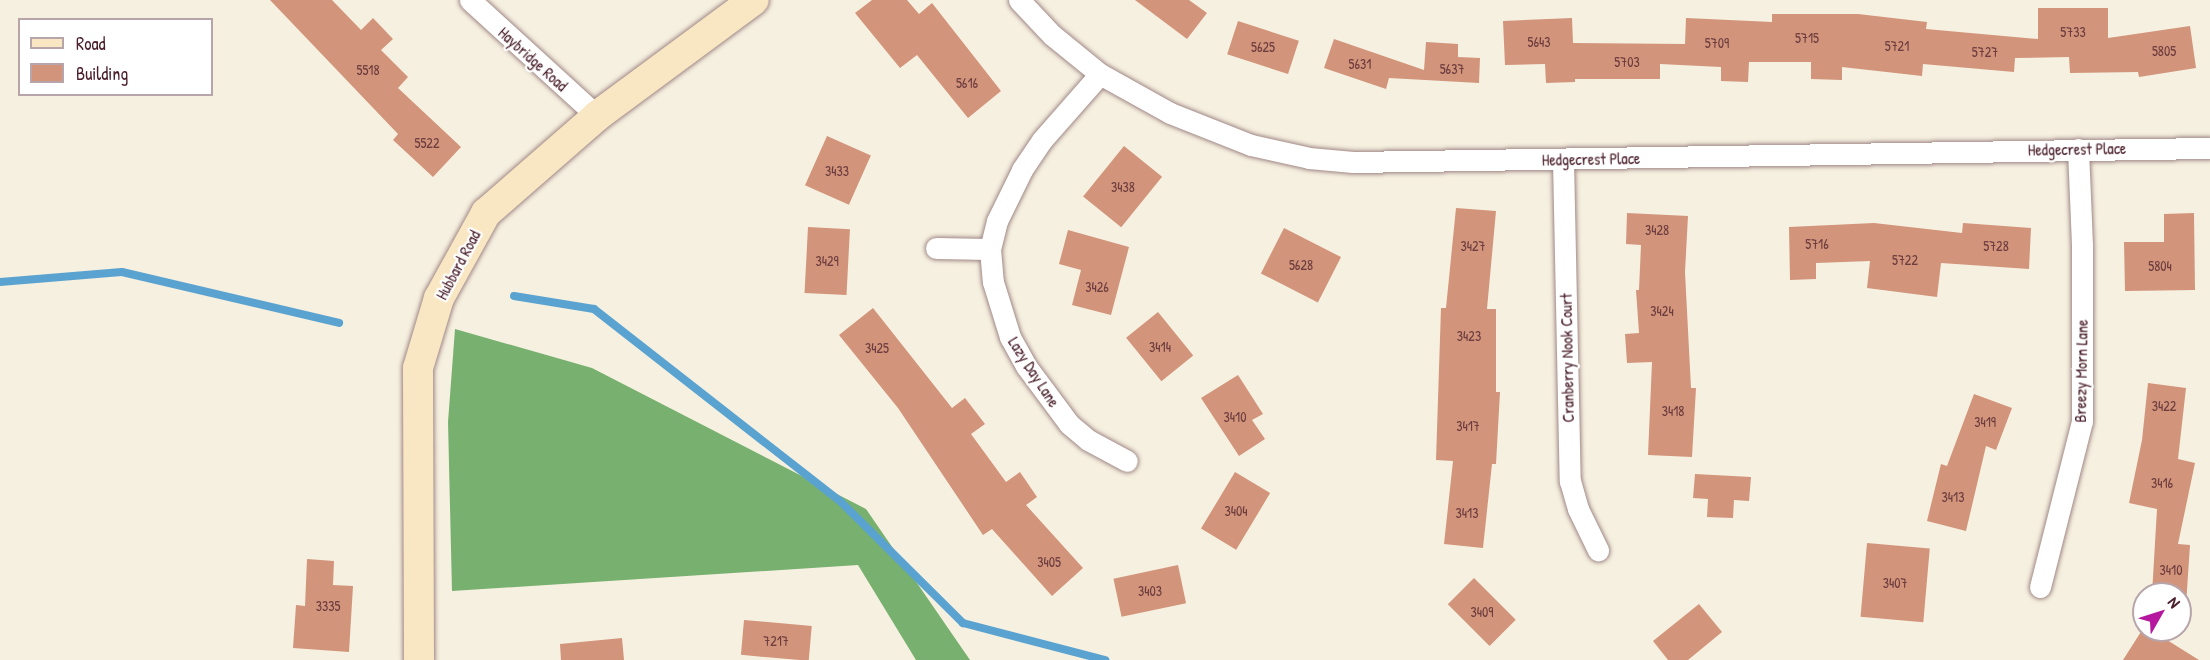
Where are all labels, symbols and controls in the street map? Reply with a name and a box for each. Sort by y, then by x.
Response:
legend [18,18,213,96]
street label: Haybridge Road [494,23,572,95]
house number: 5733 [2060,24,2086,40]
house number: 5715 [1795,30,1819,46]
text: Road [76,31,106,56]
house number: 5643 [1527,34,1551,50]
house number: 5709 [1705,35,1729,51]
house number: 5721 [1885,38,1909,54]
house number: 5625 [1251,39,1275,55]
house number: 5805 [2152,43,2176,59]
house number: 5727 [1972,44,1998,60]
house number: 5703 [1614,54,1640,70]
house number: 5631 [1349,56,1371,72]
text: Building [76,61,128,86]
house number: 5637 [1440,61,1464,77]
house number: 5518 [357,62,379,78]
house number: 5616 [956,75,978,91]
house number: 5522 [415,135,439,151]
street label: Hedgecrest Place [2028,139,2126,159]
street label: Hedgecrest Place [1542,149,1640,169]
house number: 3433 [825,163,849,179]
house number: 3438 [1111,179,1135,195]
house number: 3428 [1645,222,1669,238]
street label: Hubbard Road [432,227,484,303]
house number: 5716 [1805,236,1829,252]
house number: 3427 [1460,238,1486,254]
house number: 5728 [1983,238,2009,254]
house number: 5722 [1892,252,1918,268]
house number: 3429 [815,253,839,269]
house number: 5628 [1289,257,1313,273]
house number: 5804 [2148,258,2172,274]
house number: 3426 [1085,279,1109,295]
street label: Cranberry Nook Court [1556,293,1578,423]
house number: 3424 [1650,303,1674,319]
street label: Breezy Morn Lane [2071,319,2091,423]
house number: 3423 [1457,328,1481,344]
street label: Lazy Day Lane [1004,333,1064,411]
house number: 3414 [1149,339,1171,355]
house number: 3425 [865,340,889,356]
house number: 3422 [2152,398,2176,414]
house number: 3418 [1662,403,1684,419]
house number: 3410 [1224,409,1246,425]
house number: 3419 [1974,414,1996,430]
house number: 3417 [1456,418,1480,434]
house number: 3416 [2151,475,2173,491]
house number: 3413 [1942,489,1964,505]
house number: 3404 [1224,503,1248,519]
house number: 3413 [1456,505,1478,521]
house number: 3405 [1037,554,1061,570]
house number: 3410 [2160,562,2182,578]
house number: 3407 [1883,575,1907,591]
north arrow [2132,582,2192,642]
house number: 3403 [1138,583,1162,599]
text: N [2163,592,2186,612]
house number: 3335 [316,598,340,614]
house number: 3409 [1471,604,1493,620]
house number: 7217 [763,633,789,649]

